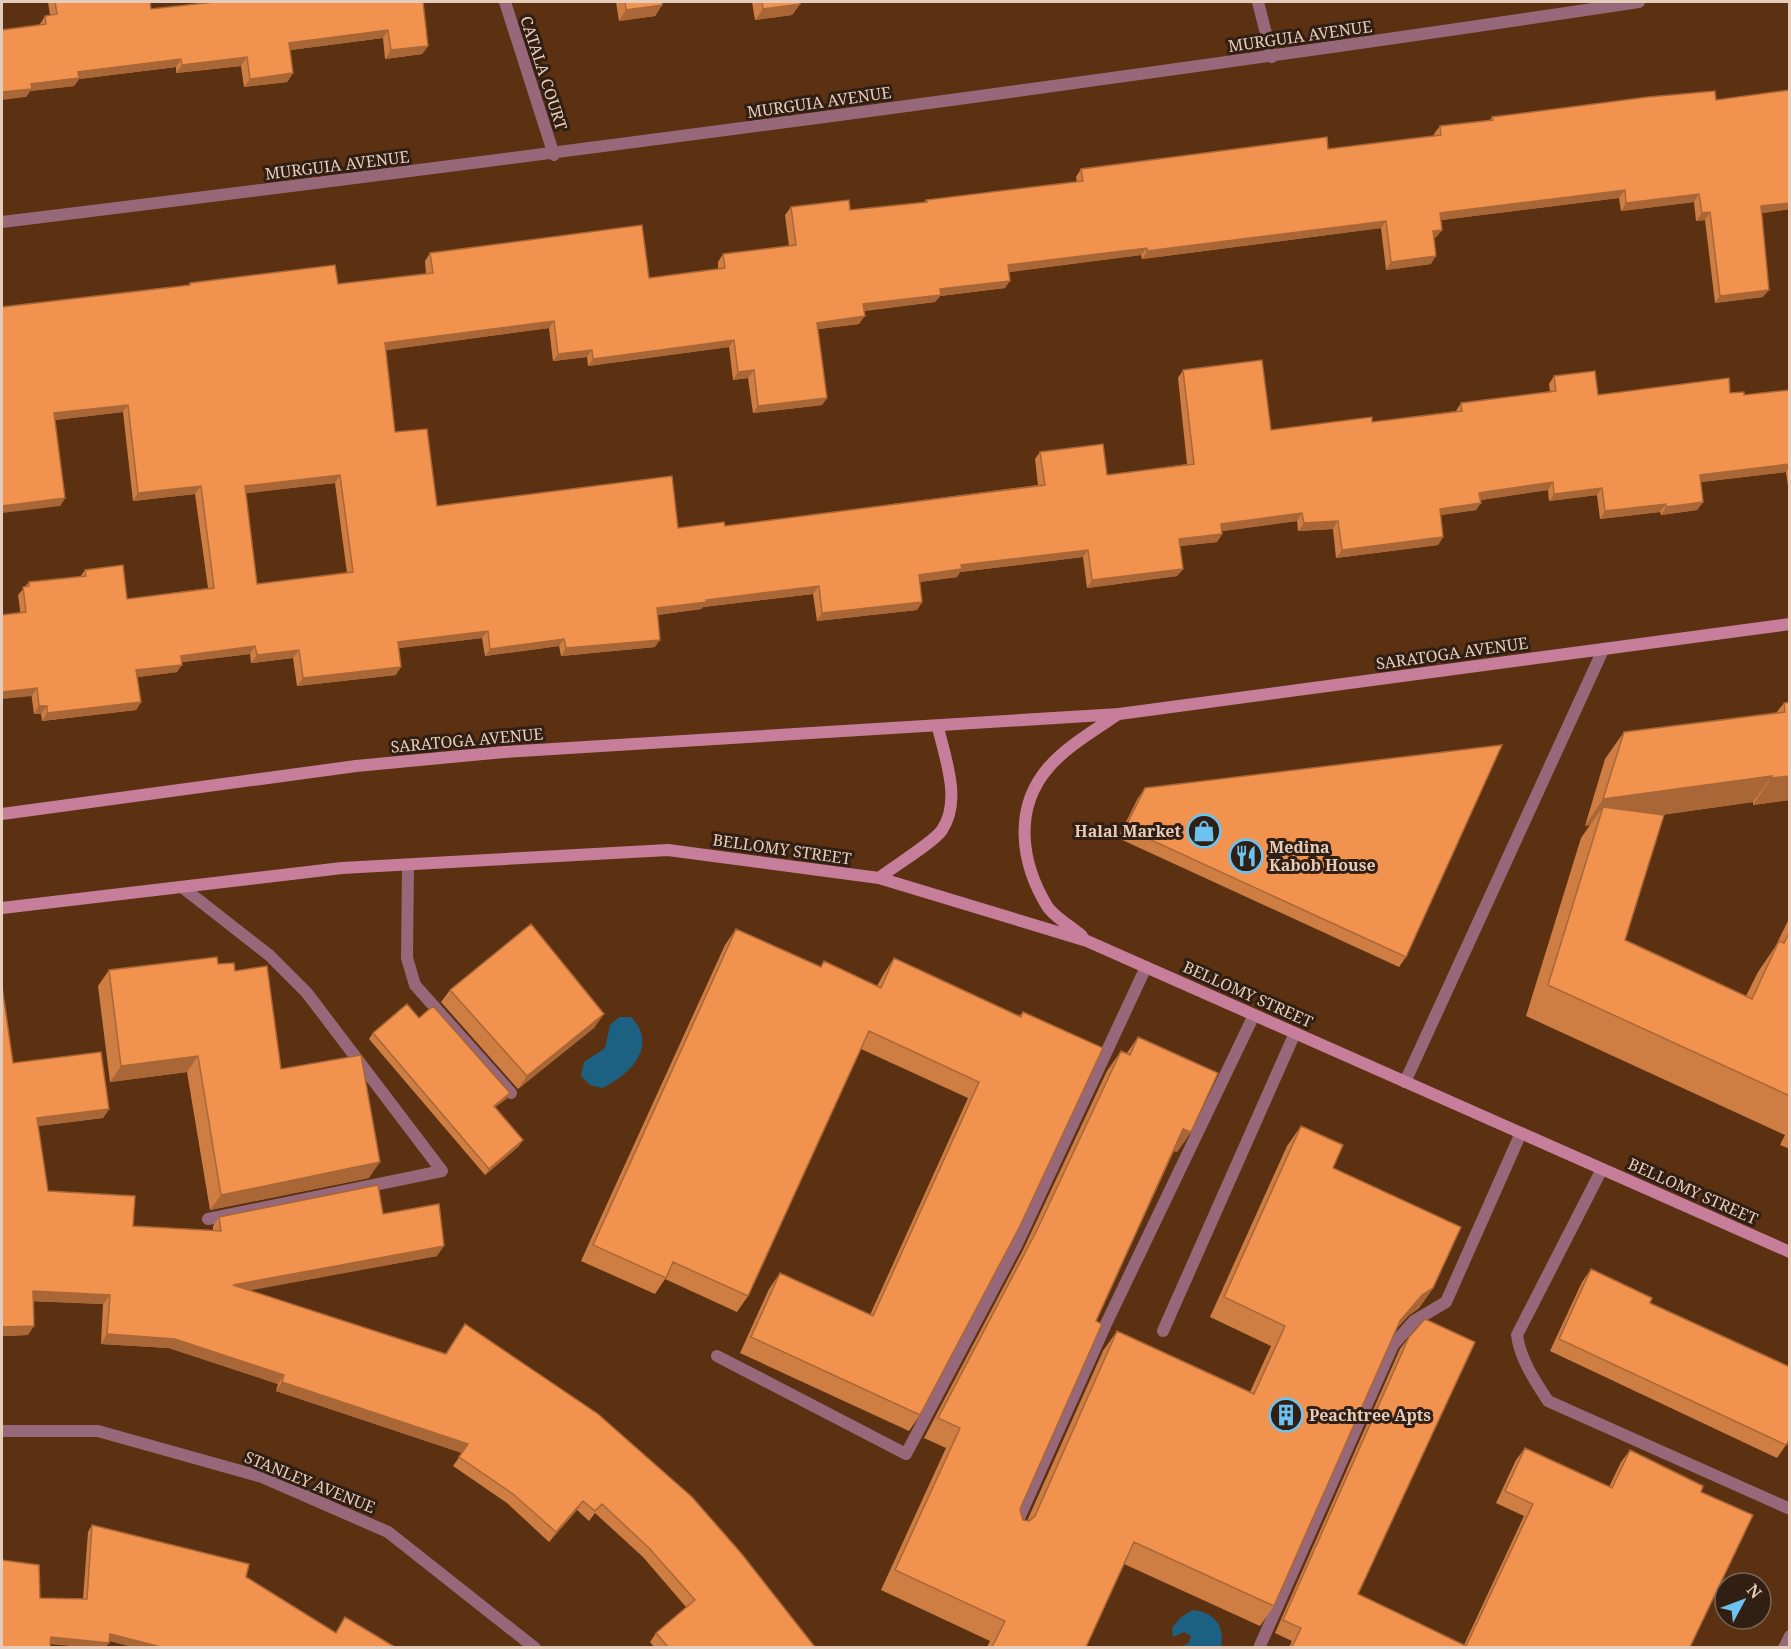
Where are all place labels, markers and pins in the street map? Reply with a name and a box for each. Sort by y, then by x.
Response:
shop icon: Halal Market [1186,813,1222,849]
place label: Halal Market [1075,820,1182,842]
place label: Medina Kabob House [1269,836,1376,876]
restaurant icon: Medina Kabob House [1228,838,1264,874]
building icon: Peachtree Apts [1268,1397,1304,1433]
place label: Peachtree Apts [1309,1404,1431,1426]

